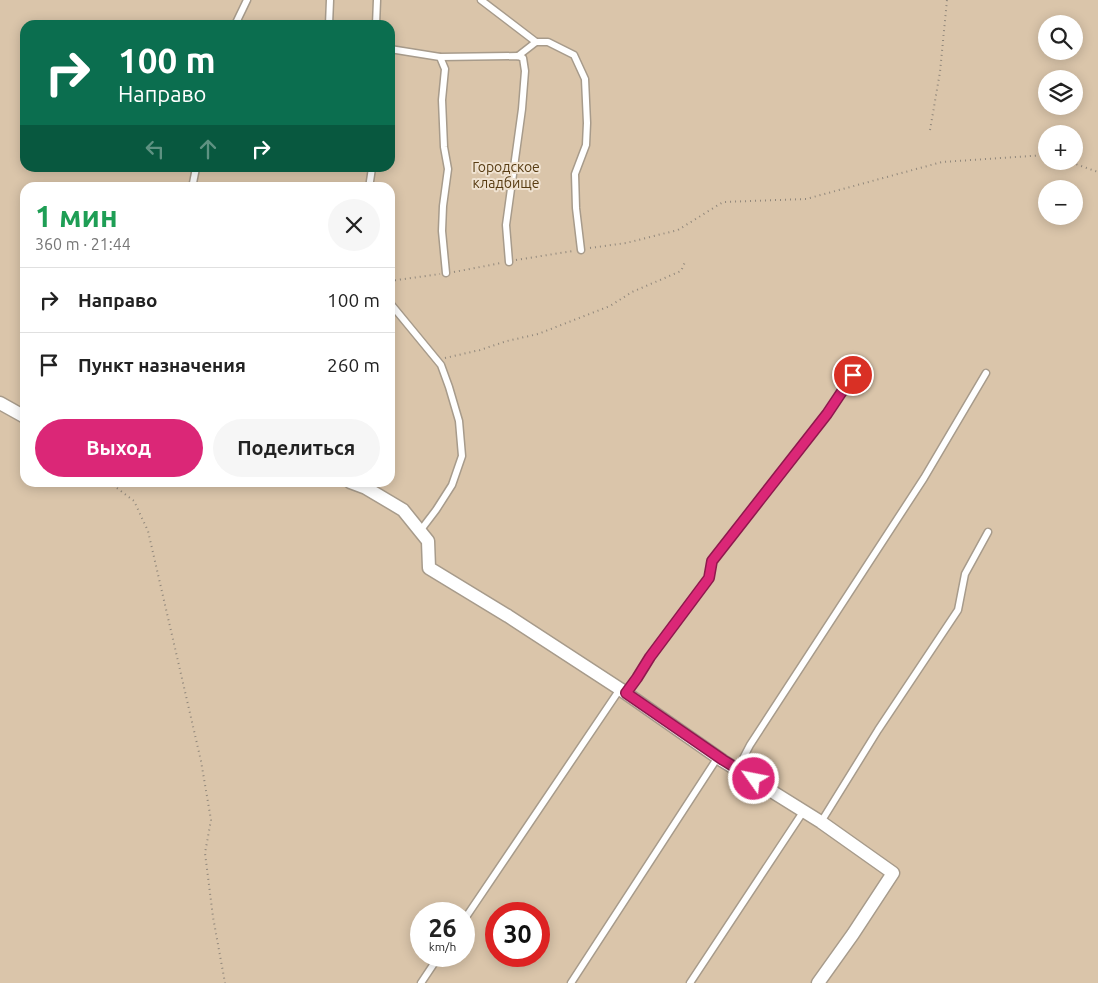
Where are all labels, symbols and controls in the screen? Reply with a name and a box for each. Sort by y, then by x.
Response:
map controls [1038,15,1083,225]
button: search [1038,15,1083,60]
icon: right [35,40,100,105]
text: 100 m [118,40,216,80]
button: layers [1038,70,1083,115]
text: Направо [118,81,206,106]
button: + [1038,125,1083,170]
icon: left [141,135,169,163]
icon: ahead [194,135,222,163]
icon: right [247,135,275,163]
park label: Городское кладбище [472,159,540,191]
button: − [1038,180,1083,225]
text: 1 мин [35,199,118,233]
button: close [328,199,380,251]
text: 360 m · 21:44 [35,235,131,253]
icon: right [35,286,63,314]
text: Направо [78,289,158,311]
text: 100 m [327,289,380,311]
icon: arrive [35,351,63,379]
text: Пункт назначения [78,354,246,376]
text: 260 m [327,354,380,376]
pin [832,354,874,396]
icon: arrive [839,361,867,389]
button: Выход [35,419,203,477]
button: Поделиться [213,419,380,477]
position arrow [727,752,779,804]
speed limit sign: 30 [485,902,550,967]
text: 26 [428,914,457,942]
text: km/h [429,940,456,953]

